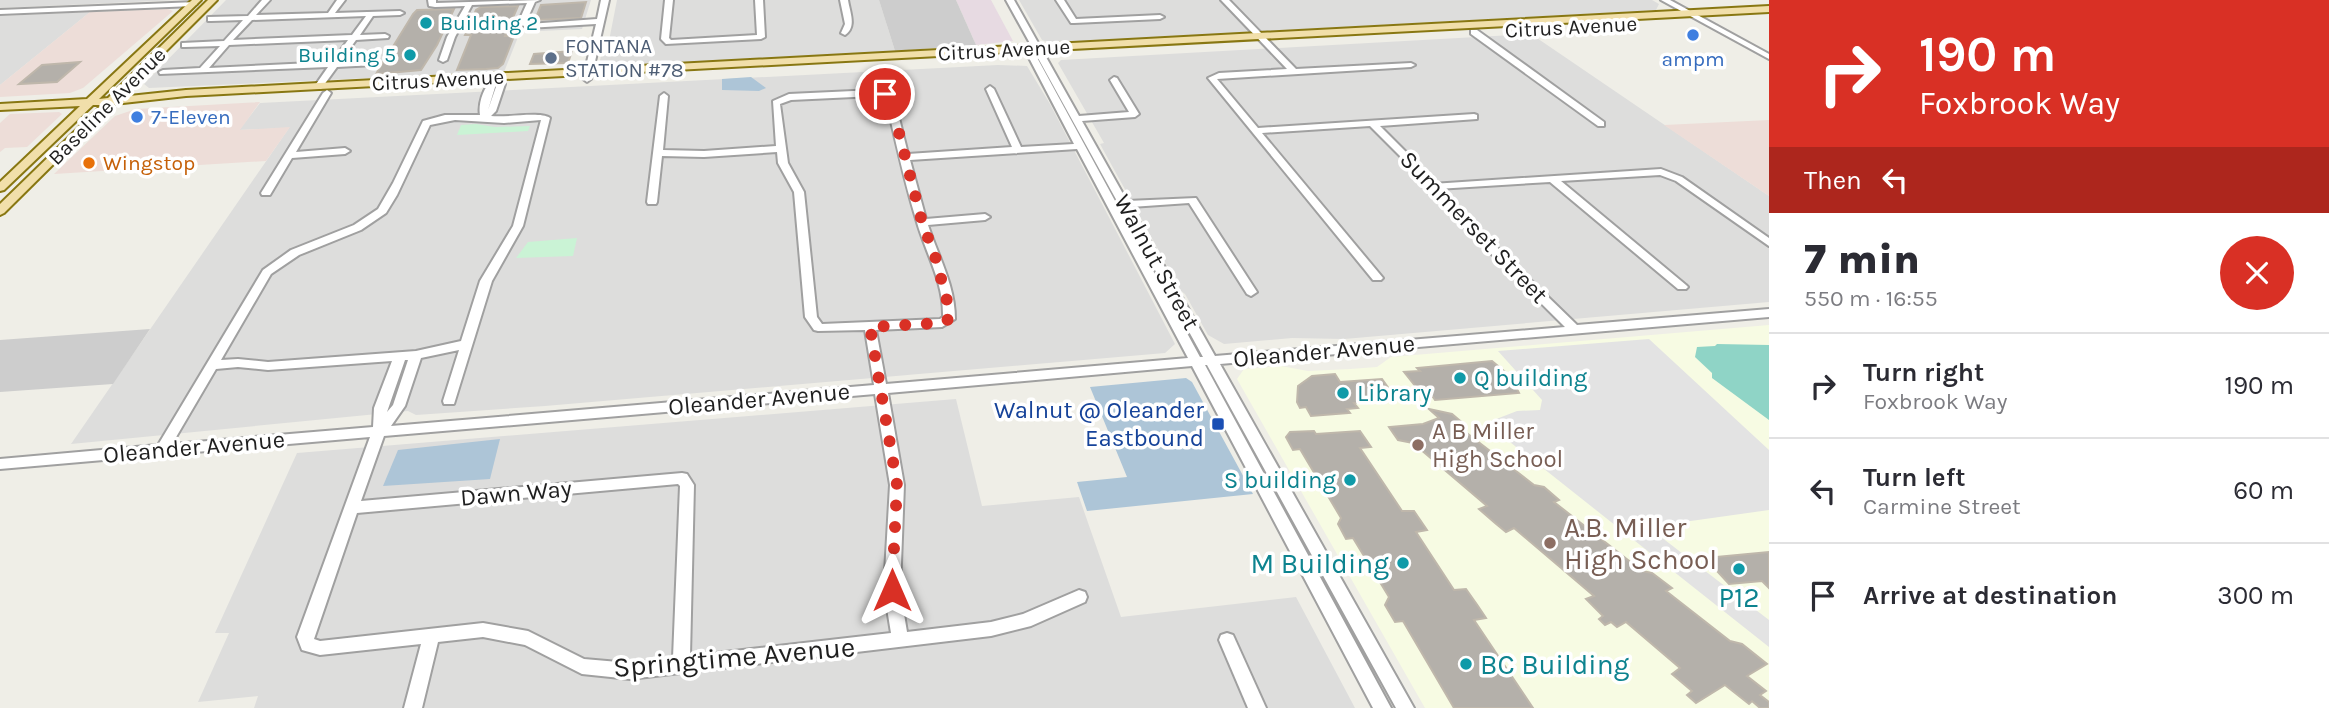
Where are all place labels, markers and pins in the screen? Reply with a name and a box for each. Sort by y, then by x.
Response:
place label: Building 2 [440,11,538,35]
marker: Building 2 [418,15,434,31]
marker: ampm [1685,27,1701,43]
place label: FONTANA STATION #78 [565,34,684,82]
place label: Building 5 [298,43,396,67]
marker: Building 5 [402,47,418,63]
place label: ampm [1661,47,1725,71]
marker: FONTANA STATION #78 [543,50,559,66]
pin [855,64,915,124]
place label: 7-Eleven [151,105,231,129]
marker: 7-Eleven [129,109,145,125]
place label: Wingstop [103,151,195,175]
marker: Wingstop [81,155,97,171]
place label: Q building [1474,364,1588,392]
marker: Q building [1452,370,1468,386]
place label: Library [1357,379,1431,407]
marker: Library [1335,385,1351,401]
place label: Walnut @ Oleander Eastbound [994,396,1204,452]
marker: Walnut @ Oleander Eastbound [1210,416,1226,432]
place label: A B Miller High School [1432,417,1563,473]
marker: A B Miller High School [1410,437,1426,453]
place label: S building [1224,466,1336,494]
marker: S building [1342,472,1358,488]
place label: A.B. Miller High School [1564,511,1717,576]
marker: A.B. Miller High School [1542,535,1558,551]
place label: M Building [1250,547,1389,580]
marker: M Building [1395,555,1411,571]
marker: P12 [1731,561,1747,577]
place label: P12 [1719,581,1759,614]
place label: BC Building [1480,648,1630,681]
marker: BC Building [1458,656,1474,672]

